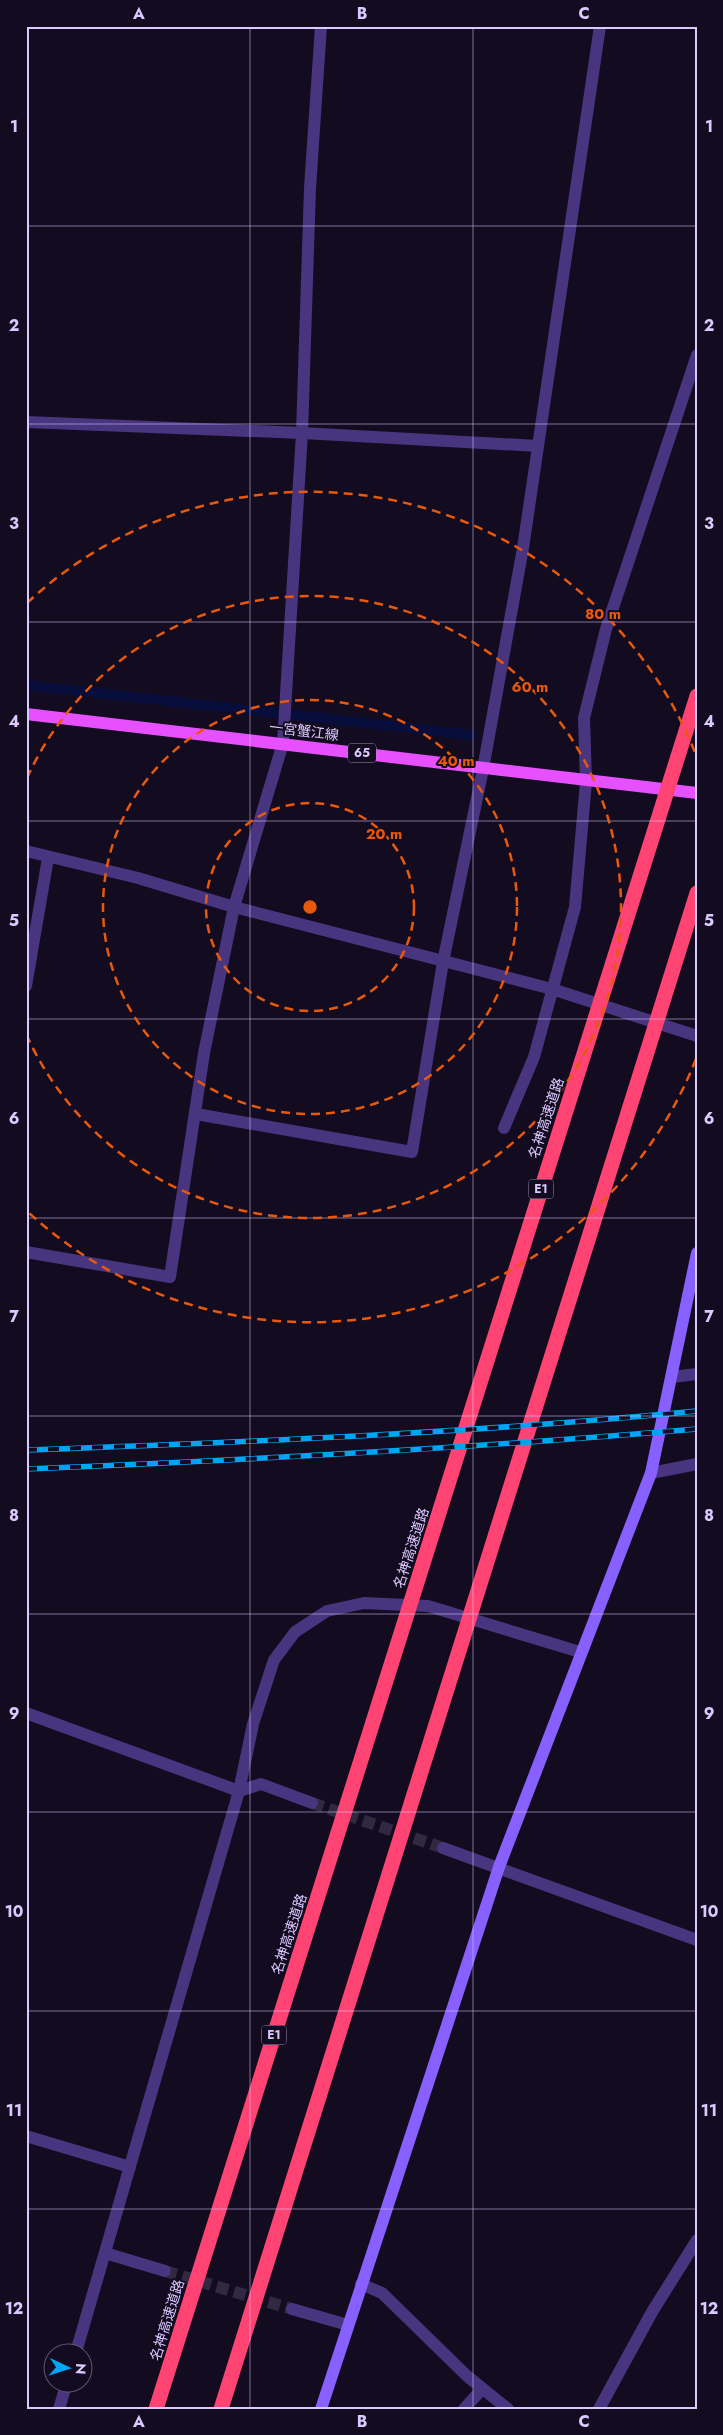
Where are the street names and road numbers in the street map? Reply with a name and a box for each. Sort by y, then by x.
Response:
street label: 一宮蟹江線 [268,717,340,745]
road number: 65 [348,744,376,762]
street label: 名神高速道路 [524,1075,568,1161]
road number: E1 [528,1180,554,1198]
street label: 名神高速道路 [389,1505,433,1591]
street label: 名神高速道路 [267,1891,311,1977]
road number: E1 [262,2026,286,2044]
street label: 名神高速道路 [145,2277,189,2363]

